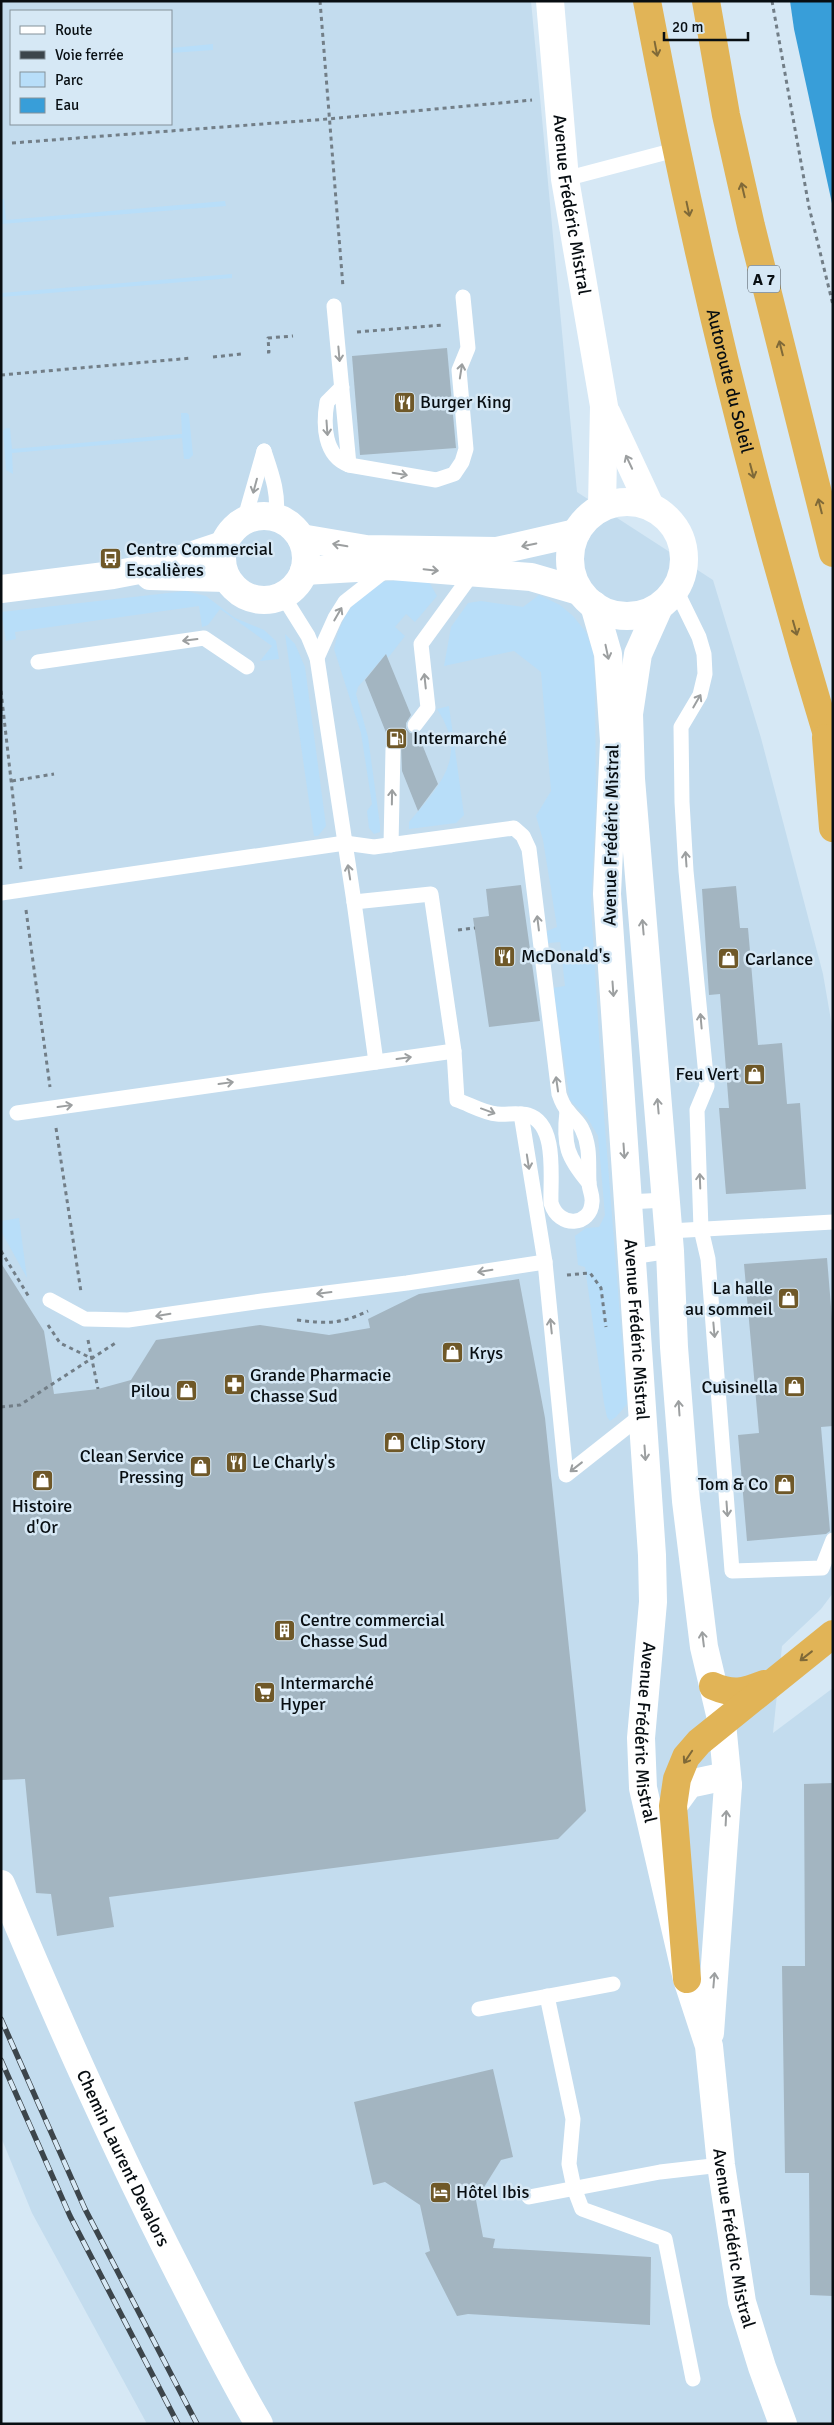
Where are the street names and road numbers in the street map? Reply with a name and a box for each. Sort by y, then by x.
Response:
street label: Avenue Frédéric Mistral [549,114,596,297]
road number: A 7 [748,266,780,292]
street label: Autoroute du Soleil [702,307,758,456]
street label: Avenue Frédéric Mistral [598,744,624,926]
street label: Avenue Frédéric Mistral [620,1238,654,1421]
street label: Avenue Frédéric Mistral [630,1641,662,1825]
street label: Chemin Laurent Devalors [72,2066,175,2250]
street label: Avenue Frédéric Mistral [708,2147,760,2331]

